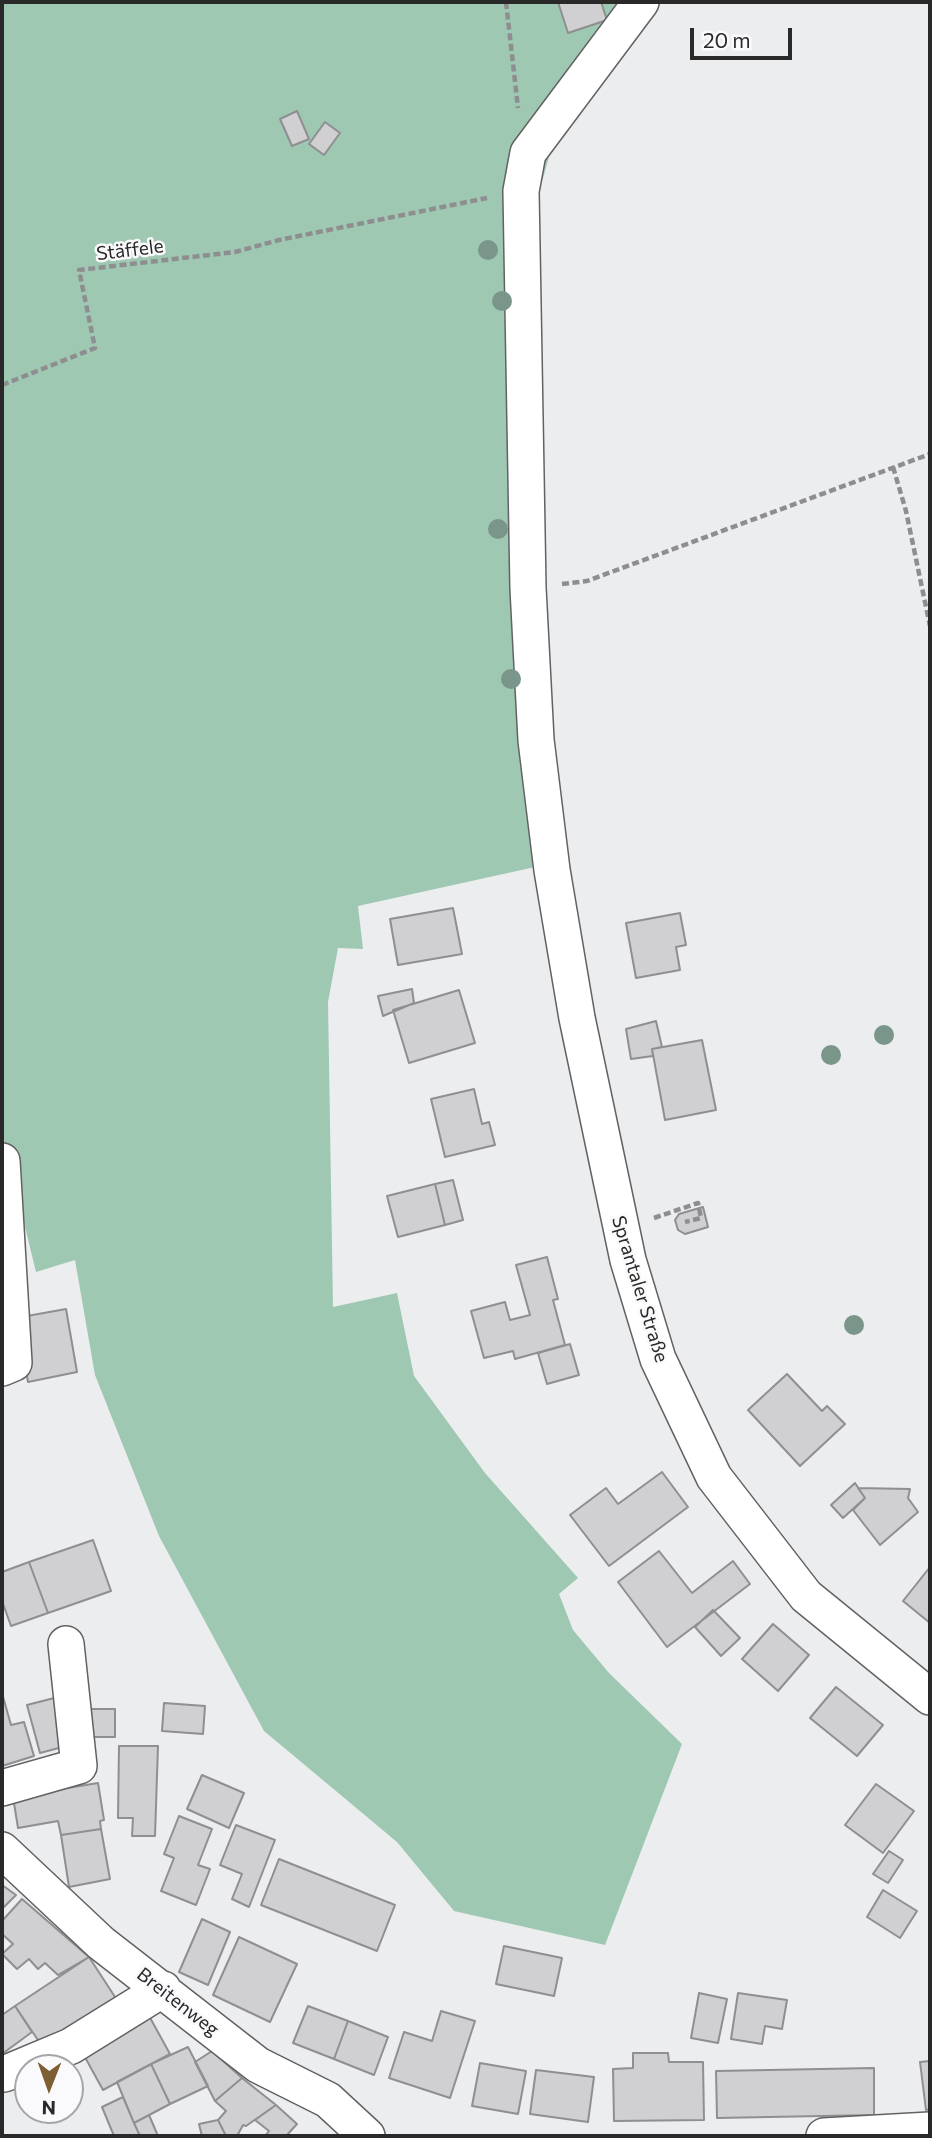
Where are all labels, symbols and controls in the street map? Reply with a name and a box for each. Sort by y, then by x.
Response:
scale bar [694,14,796,58]
text: 20 m [703,27,751,52]
street label: Stäffele [95,235,165,265]
street label: Sprantaler Straße [607,1213,673,1365]
street label: Breitenweg [132,1963,224,2041]
north arrow [14,2054,84,2124]
text: N [41,2097,56,2120]

